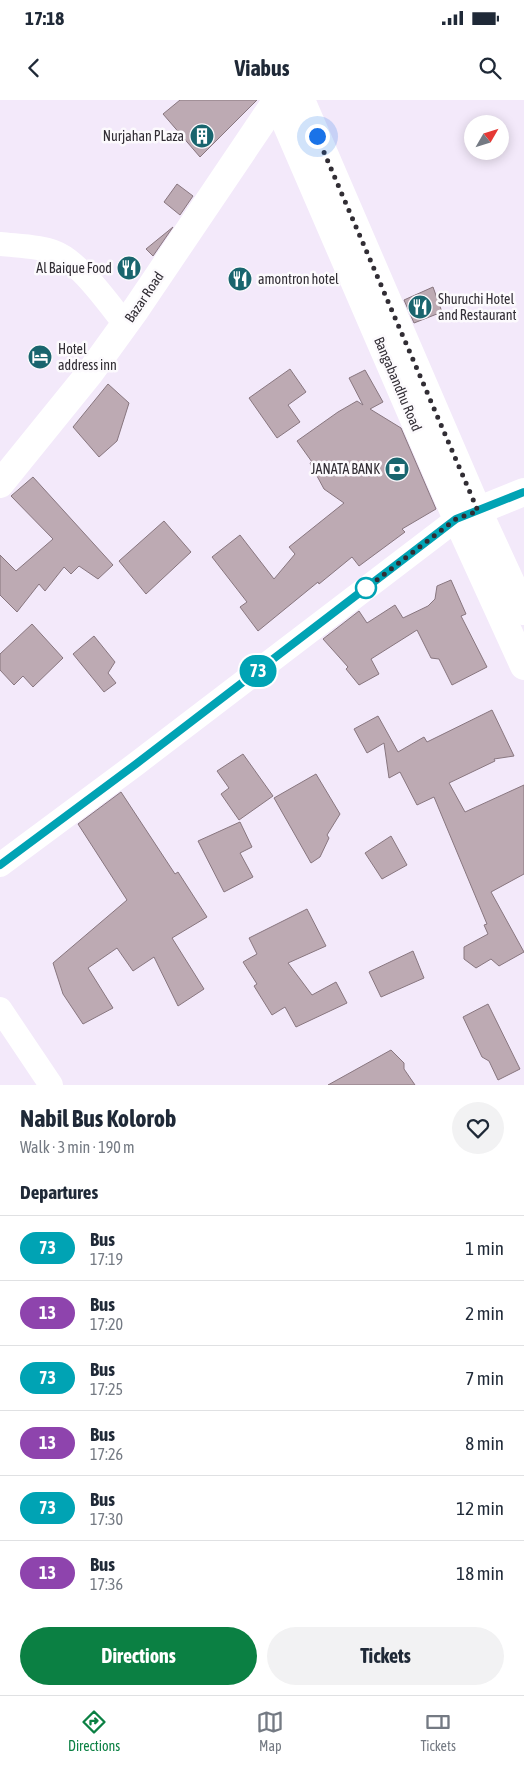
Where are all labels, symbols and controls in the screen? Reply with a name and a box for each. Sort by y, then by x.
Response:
text: 17:18 [25,7,64,29]
icon: back [20,54,48,82]
icon: search [476,54,504,82]
text: Viabus [235,55,289,81]
north arrow [464,115,509,160]
map controls [464,115,509,160]
building icon: Nurjahan PLaza [189,123,215,149]
your location [305,124,330,149]
place label: Nurjahan PLaza [103,128,184,144]
restaurant icon: Al Baique Food [116,255,142,281]
place label: Al Baique Food [36,260,112,276]
restaurant icon: amontron hotel [227,266,253,292]
street label: Bazar Road [121,269,167,325]
place label: amontron hotel [258,271,339,287]
place label: Shuruchi Hotel and Restaurant [438,291,517,323]
restaurant icon: Shuruchi Hotel and Restaurant [407,294,433,320]
street label: Bangabandhu Road [371,334,425,434]
place label: Hotel address inn [58,341,117,373]
hotel icon: Hotel address inn [27,344,53,370]
bank icon: JANATA BANK [384,456,410,482]
place label: JANATA BANK [311,461,380,477]
unlabelled marker [355,577,377,599]
line badge: 73 [236,655,280,687]
text: 73 [250,660,266,681]
button: heart [452,1102,504,1154]
text: Nabil Bus Kolorob [20,1105,176,1132]
text: Walk · 3 min · 190 m [20,1138,134,1156]
text: Departures [20,1181,98,1203]
text: Bus [90,1228,115,1250]
text: 73 [39,1237,56,1258]
text: 1 min [465,1237,504,1259]
text: 17:19 [90,1250,123,1268]
text: Bus [90,1293,115,1315]
text: 13 [39,1302,56,1323]
text: 2 min [465,1302,504,1324]
text: 17:20 [90,1315,123,1333]
text: Bus [90,1358,115,1380]
text: 73 [39,1367,56,1388]
text: 7 min [465,1367,504,1389]
text: 17:25 [90,1380,123,1398]
text: Bus [90,1423,115,1445]
text: 13 [39,1432,56,1453]
text: 8 min [465,1432,504,1454]
text: 17:26 [90,1445,123,1463]
text: Bus [90,1488,115,1510]
text: 73 [39,1497,56,1518]
text: 12 min [456,1497,504,1519]
text: 17:30 [90,1510,123,1528]
text: Bus [90,1553,115,1575]
text: 13 [39,1562,56,1583]
text: 18 min [456,1562,504,1584]
text: 17:36 [90,1575,123,1593]
button: Directions [20,1627,257,1685]
button: Tickets [267,1627,504,1685]
tab: Directions [68,1708,120,1754]
tab: Map [256,1708,284,1754]
tab: Tickets [420,1708,456,1754]

